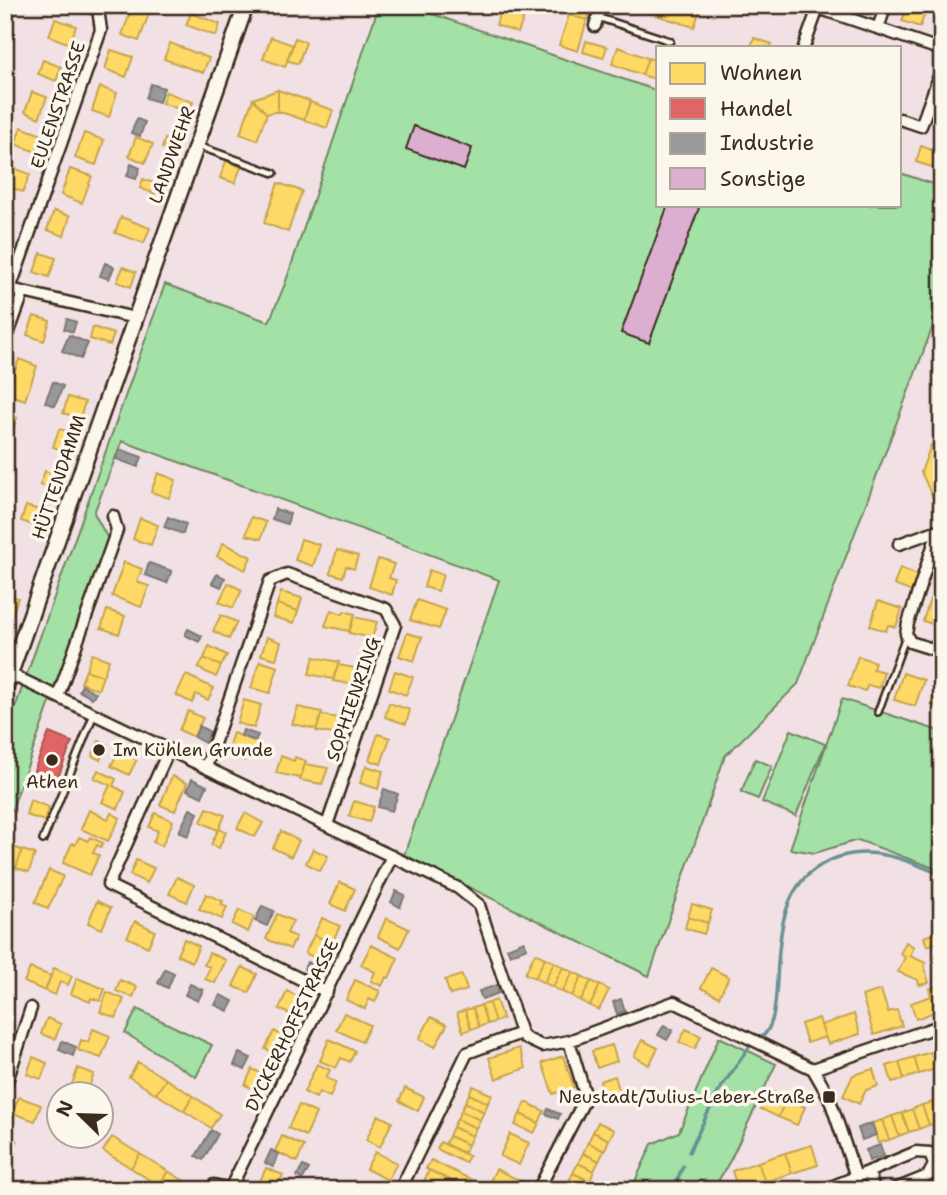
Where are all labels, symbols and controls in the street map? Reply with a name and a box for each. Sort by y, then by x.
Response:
street label: EULENSTRASSE [25,38,91,172]
legend [656,46,902,206]
text: Wohnen [720,59,802,87]
text: Handel [720,95,793,123]
street label: LANDWEHR [143,103,201,207]
text: Industrie [720,129,814,157]
text: Sonstige [720,165,806,193]
street label: HÜTTENDAMM [26,411,92,543]
street label: SOPHIENRING [320,633,386,765]
place label: Im Kühlen Grunde [113,738,273,762]
marker: Im Kühlen Grunde [91,742,107,758]
marker: Athen [44,752,60,768]
place label: Athen [26,770,78,794]
street label: DYCKERHOFFSTRASSE [240,935,344,1115]
north arrow [46,1080,116,1150]
place label: Neustadt/Julius-Leber-Straße [558,1085,815,1109]
marker: Neustadt/Julius-Leber-Straße [821,1089,837,1105]
text: N [50,1097,79,1120]

